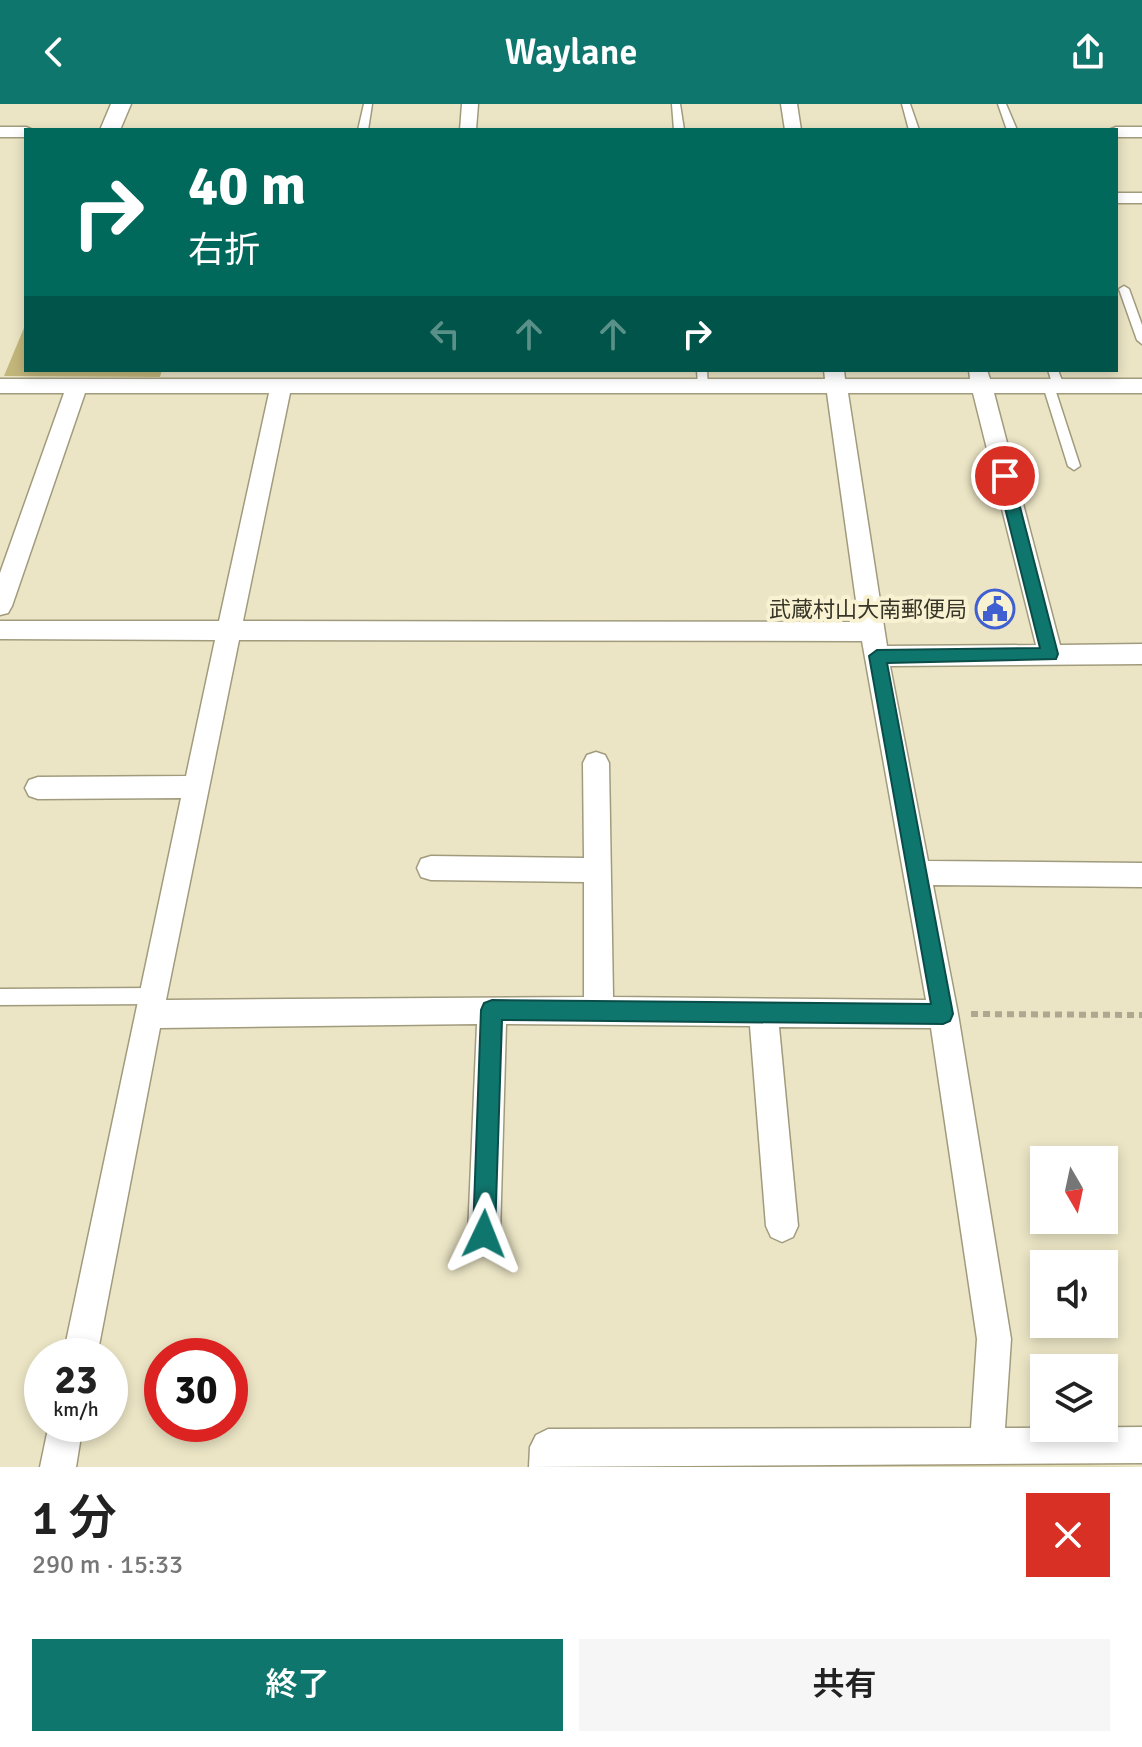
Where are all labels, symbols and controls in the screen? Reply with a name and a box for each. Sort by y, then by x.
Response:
icon: back [32,30,76,74]
text: Waylane [505,30,637,75]
icon: share [1066,30,1110,74]
text: 40 m [188,151,306,220]
icon: right [56,160,160,264]
text: 右折 [188,228,260,273]
icon: left [423,312,467,356]
icon: ahead [507,312,551,356]
icon: ahead [591,312,635,356]
icon: right [675,312,719,356]
pin [971,442,1039,510]
icon: arrive [983,454,1027,498]
public building icon: 武蔵村山大南郵便局 [974,588,1016,630]
place label: 武蔵村山大南郵便局 [769,596,967,623]
north arrow [1030,1146,1118,1234]
map controls [1030,1146,1118,1442]
position arrow [442,1192,526,1276]
button: sound [1030,1250,1118,1338]
speed limit sign: 30 [144,1338,248,1442]
button: layers [1030,1354,1118,1442]
text: 23 [54,1355,98,1405]
text: km/h [53,1397,99,1422]
text: 1 分 [32,1489,116,1548]
button: close [1026,1493,1110,1577]
text: 290 m · 15:33 [32,1549,183,1581]
button: 終了 [32,1639,563,1731]
button: 共有 [579,1639,1110,1731]

